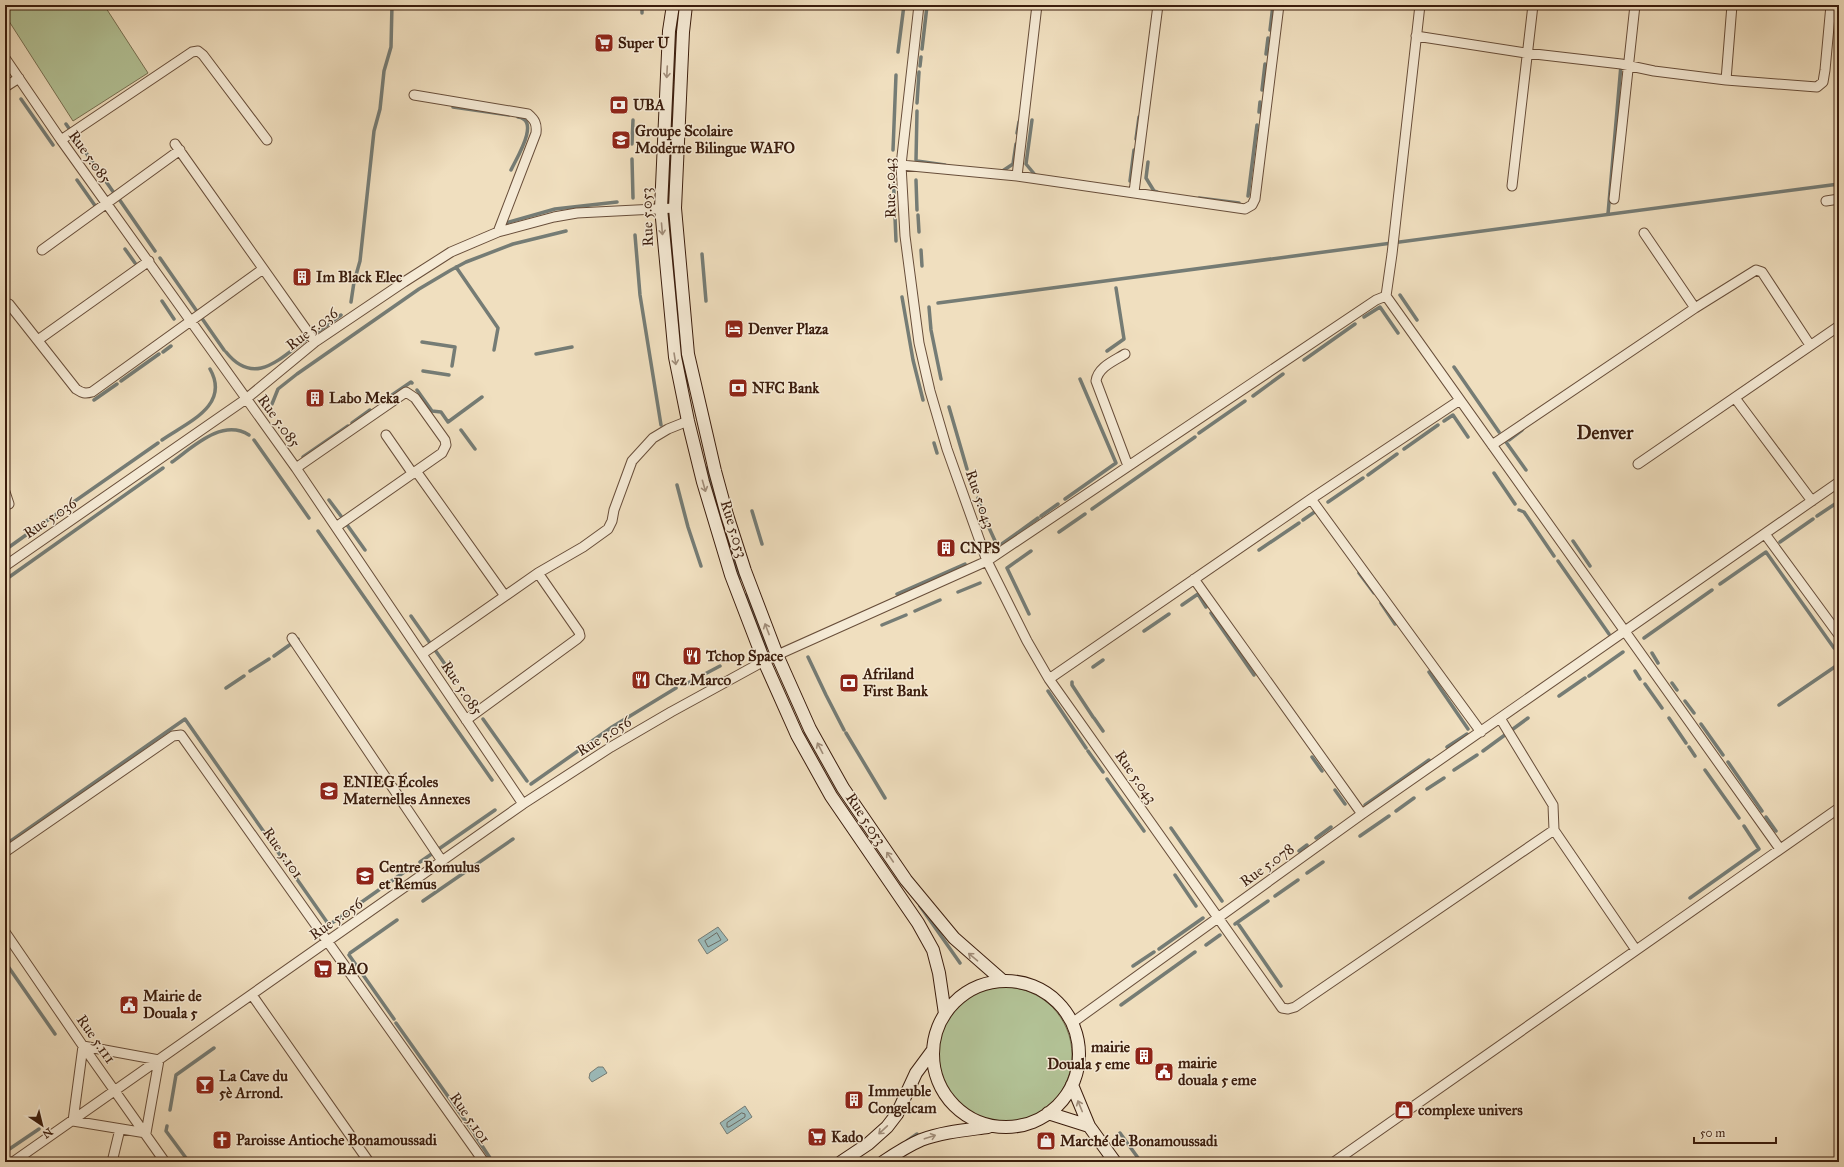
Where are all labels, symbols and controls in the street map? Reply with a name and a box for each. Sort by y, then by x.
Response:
supermarket icon: Super U [593,32,615,54]
place label: Super U [618,34,670,53]
one-way arrow [663,65,671,78]
bank icon: UBA [608,94,630,116]
place label: UBA [633,96,666,114]
place label: Groupe Scolaire Moderne Bilingue WAFO [635,122,795,158]
street label: Rue 5.085 [65,127,115,187]
school or university icon: Groupe Scolaire Moderne Bilingue WAFO [610,129,632,151]
street label: Rue 5.043 [880,157,900,219]
street label: Rue 5.053 [637,187,657,247]
one-way arrow [659,222,666,235]
building icon: Im Black Elec [291,266,313,288]
place label: Im Black Elec [316,268,403,286]
street label: Rue 5.036 [283,303,342,354]
hotel icon: Denver Plaza [723,318,745,340]
place label: Denver Plaza [748,320,829,338]
one-way arrow [671,352,679,365]
bank icon: NFC Bank [727,377,749,399]
place label: NFC Bank [752,379,820,397]
building icon: Labo Meka [304,387,326,409]
place label: Labo Meka [329,389,400,407]
street label: Rue 5.085 [254,391,304,451]
district label: Denver [1577,421,1634,444]
street label: Rue 5.043 [962,467,998,531]
one-way arrow [701,479,708,492]
street label: Rue 5.036 [20,493,81,542]
street label: Rue 5.053 [717,498,751,560]
building icon: CNPS [935,537,957,559]
place label: CNPS [960,539,1001,557]
one-way arrow [763,624,771,636]
restaurant icon: Tchop Space [681,645,703,667]
place label: Tchop Space [705,647,784,666]
street label: Rue 5.085 [437,658,487,718]
place label: Afriland First Bank [862,665,929,700]
restaurant icon: Chez Marco [630,669,652,691]
place label: Chez Marco [655,671,732,689]
bank icon: Afriland First Bank [838,672,860,694]
street label: Rue 5.056 [573,712,636,760]
one-way arrow [816,742,823,754]
street label: Rue 5.043 [1111,747,1161,807]
place label: ENIEG Écoles Maternelles Annexes [343,772,471,808]
school or university icon: ENIEG Écoles Maternelles Annexes [318,780,340,802]
street label: Rue 5.053 [842,789,890,849]
street label: Rue 5.101 [259,824,307,882]
street label: Rue 5.078 [1236,839,1298,891]
one-way arrow [886,852,894,863]
place label: Centre Romulus et Remus [379,858,480,893]
school or university icon: Centre Romulus et Remus [354,865,376,887]
street label: Rue 5.056 [306,893,367,944]
one-way arrow [968,952,979,961]
supermarket icon: BAO [312,958,334,980]
place label: BAO [337,960,368,978]
place label: Mairie de Douala 5 [143,987,203,1022]
public building icon: Mairie de Douala 5 [118,994,140,1016]
street label: Rue 5.111 [73,1011,119,1067]
place label: mairie Douala 5 eme [1047,1038,1131,1073]
building icon: mairie Douala 5 eme [1133,1045,1155,1067]
place label: mairie douala 5 eme [1177,1054,1257,1089]
public building icon: mairie douala 5 eme [1153,1061,1175,1083]
place label: La Cave du 5è Arrond. [219,1067,288,1102]
bar icon: La Cave du 5è Arrond. [194,1074,216,1096]
place label: Immeuble Congelcam [868,1082,937,1118]
street label: Rue 5.101 [446,1089,494,1147]
building icon: Immeuble Congelcam [843,1089,865,1111]
shop icon: complexe univers [1393,1099,1415,1121]
one-way arrow [1076,1100,1084,1112]
place label: complexe univers [1418,1101,1523,1120]
north arrow [22,1105,62,1145]
scale bar [1694,1119,1776,1145]
text: N [39,1125,55,1141]
one-way arrow [878,1125,888,1135]
supermarket icon: Kado [806,1126,828,1148]
text: 50 m [1700,1126,1725,1140]
place label: Kado [831,1128,864,1146]
church icon: Paroisse Antioche Bonamoussadi [211,1129,233,1151]
shop icon: Marché de Bonamoussadi [1035,1130,1057,1152]
place label: Paroisse Antioche Bonamoussadi [236,1131,438,1149]
place label: Marché de Bonamoussadi [1060,1132,1219,1150]
one-way arrow [923,1133,936,1140]

